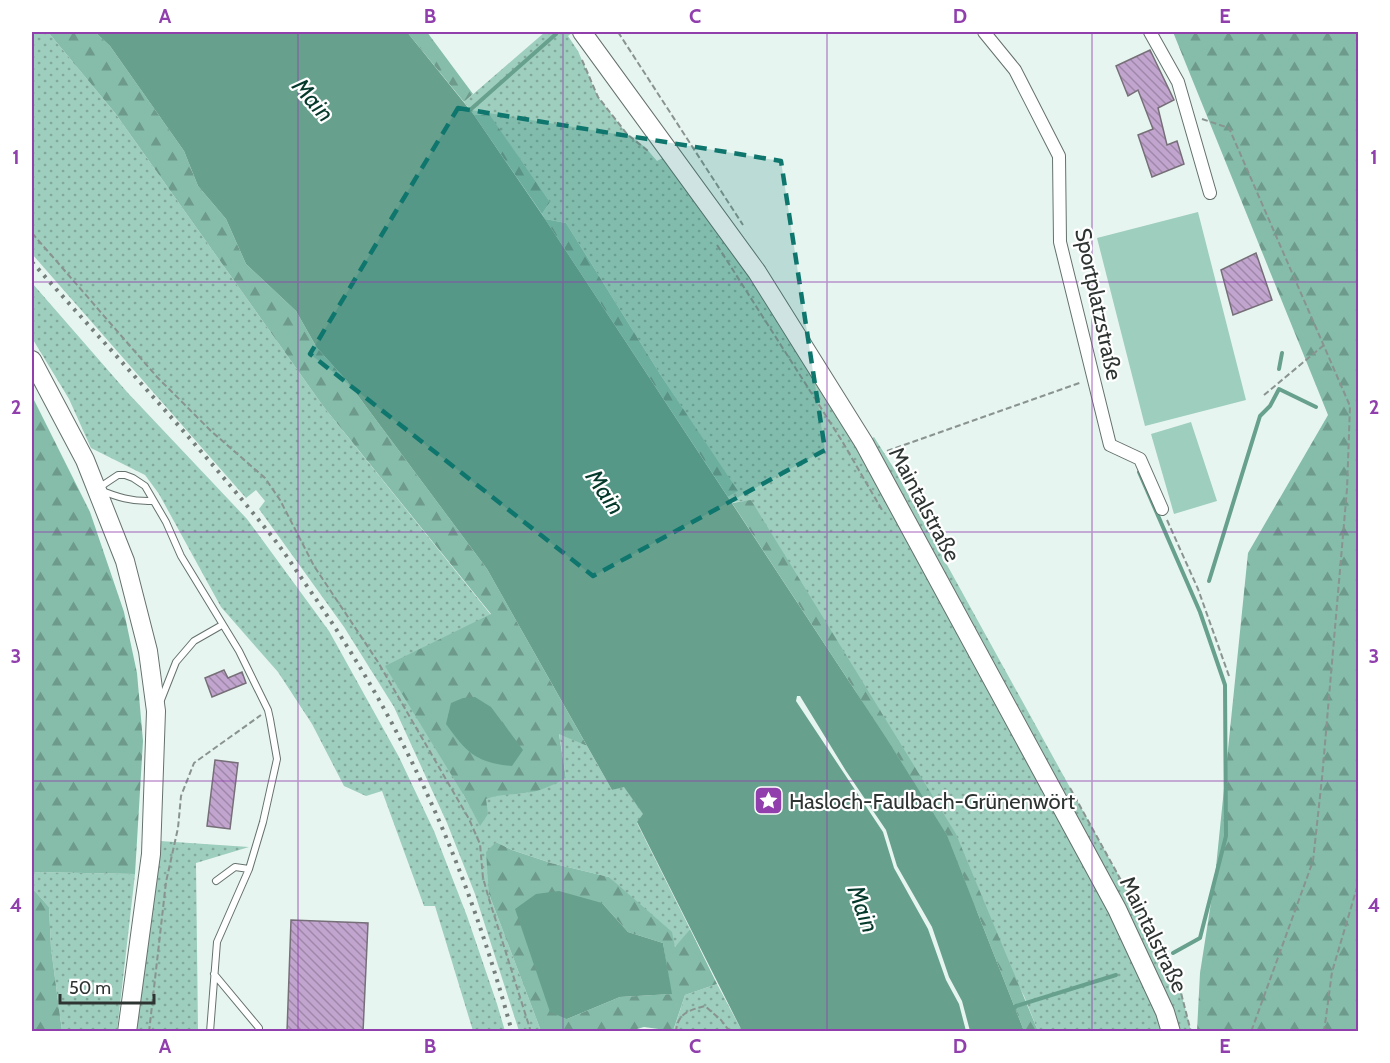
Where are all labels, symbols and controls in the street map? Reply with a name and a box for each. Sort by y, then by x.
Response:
text: A [159,4,172,28]
text: B [424,4,436,28]
text: C [689,4,701,28]
text: D [953,4,967,28]
text: E [1219,4,1231,28]
water label: Main [286,71,340,127]
text: 1 [12,145,20,169]
text: 1 [1370,145,1378,169]
street label: Sportplatzstraße [1069,226,1128,383]
text: 2 [11,395,21,419]
text: 2 [1369,395,1379,419]
street label: Maintalstraße [883,442,966,566]
water label: Main [579,463,631,520]
text: 3 [11,644,21,668]
text: 3 [1369,644,1379,668]
place icon: Hasloch-Faulbach-Grünenwört [752,785,784,817]
place label: Hasloch-Faulbach-Grünenwört [789,788,1076,815]
street label: Maintalstraße [1114,872,1193,997]
water label: Main [841,880,885,937]
text: 4 [10,893,22,917]
text: 4 [1368,893,1380,917]
scale bar [60,967,154,1005]
text: 50 m [69,977,111,999]
text: A [159,1034,172,1058]
text: B [424,1034,436,1058]
text: C [689,1034,701,1058]
text: D [953,1034,967,1058]
text: E [1219,1034,1231,1058]

